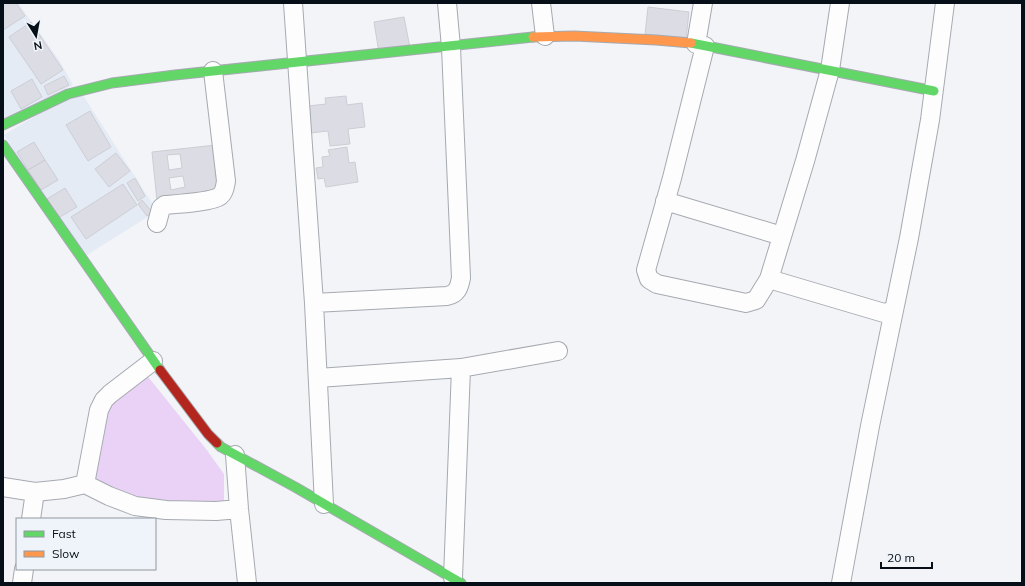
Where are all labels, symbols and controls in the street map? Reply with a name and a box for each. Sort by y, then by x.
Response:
north arrow [16,16,56,56]
text: N [32,38,43,53]
legend [16,518,156,570]
text: Fast [52,526,76,541]
scale bar [881,544,932,570]
text: Slow [52,546,80,561]
text: 20 m [887,550,915,565]

